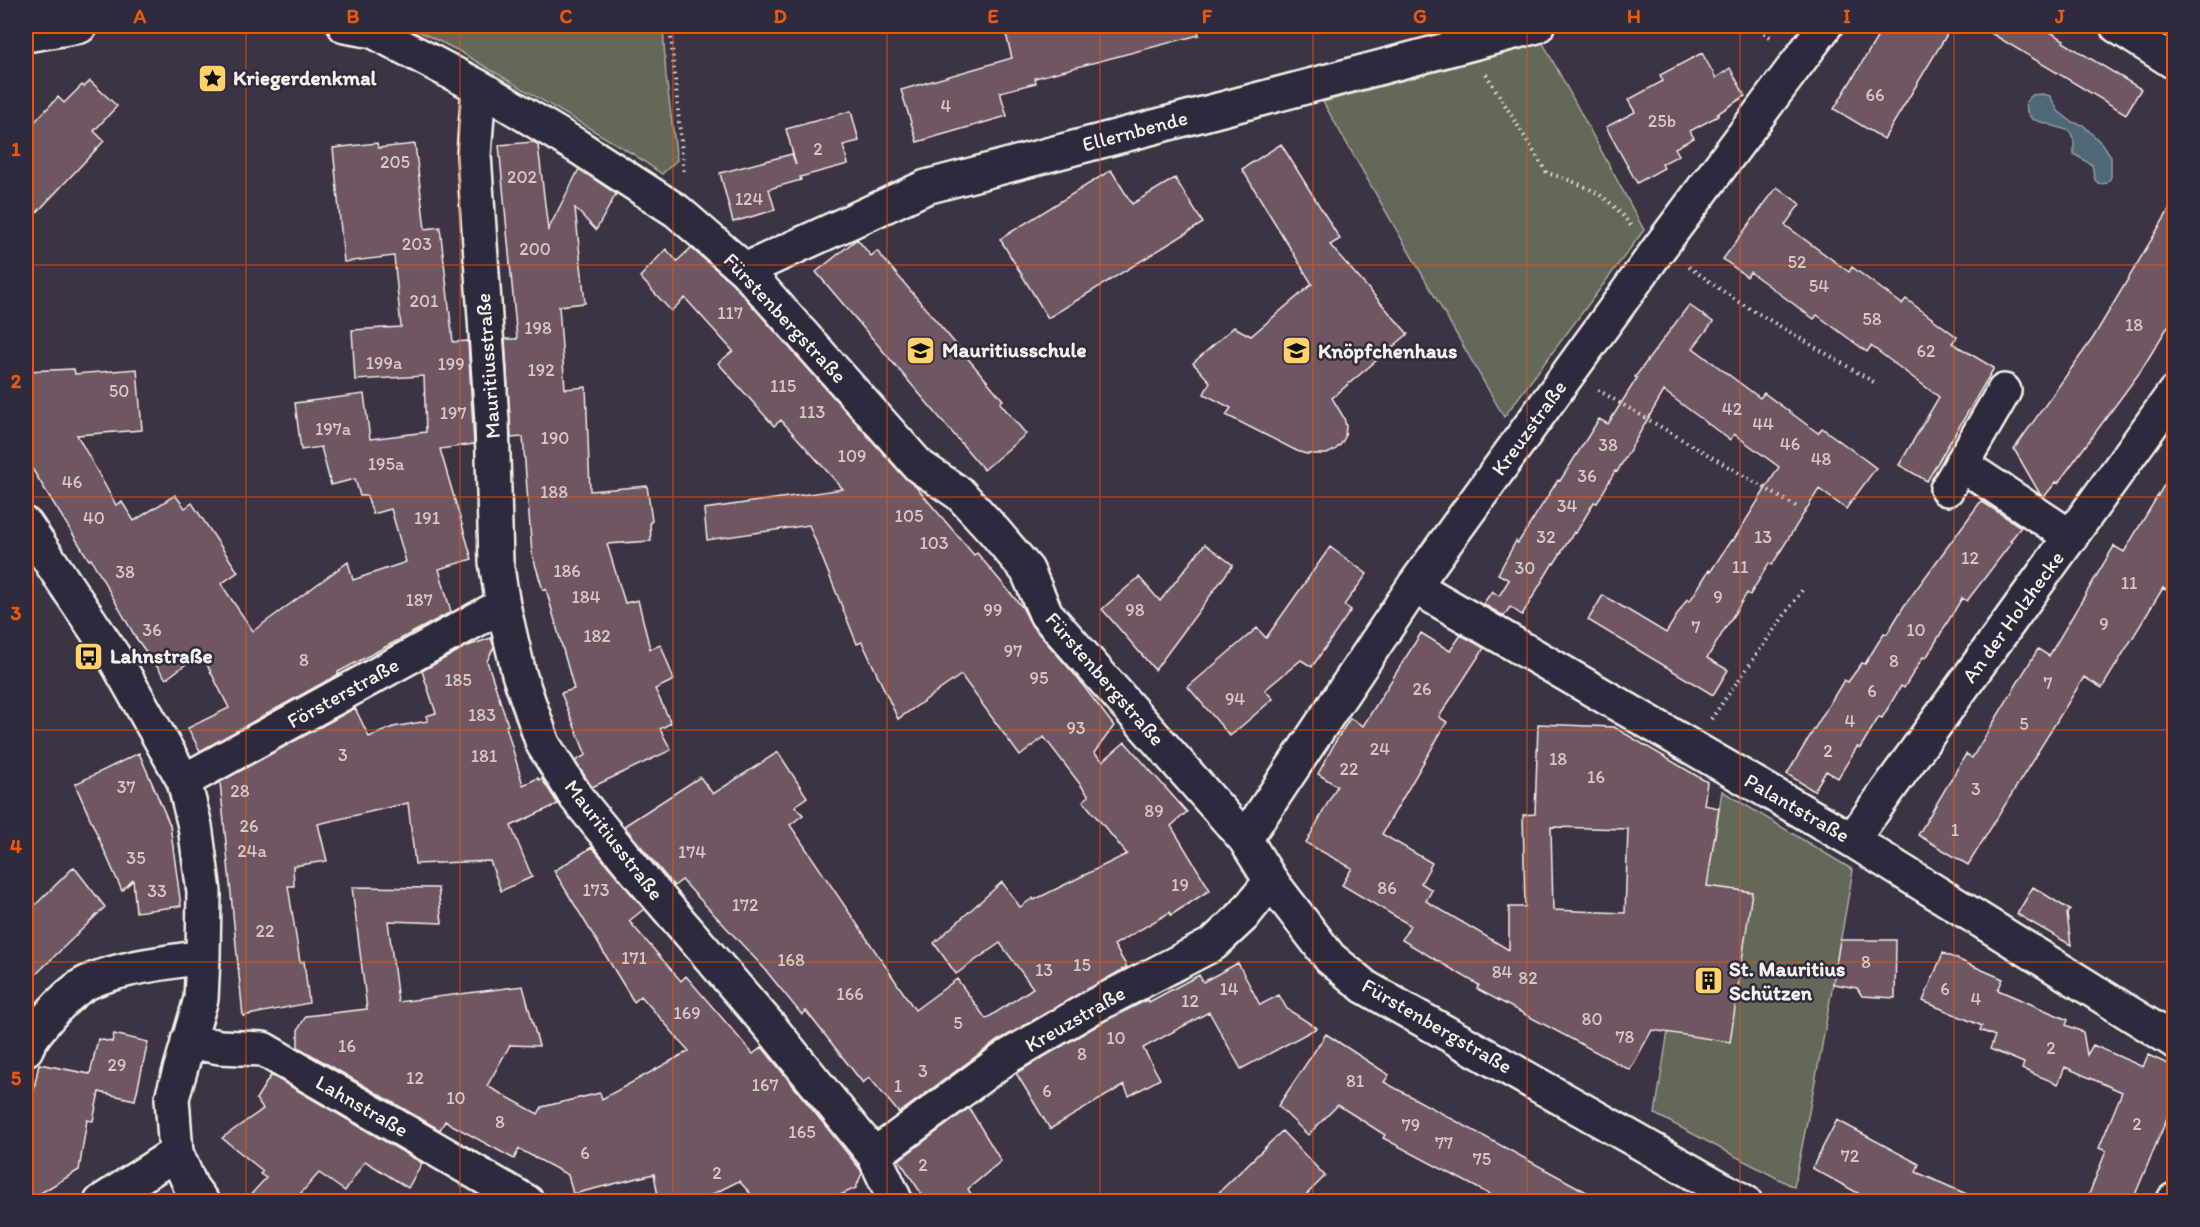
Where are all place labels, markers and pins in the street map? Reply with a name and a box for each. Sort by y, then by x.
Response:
place icon: Kriegerdenkmal [196,62,228,94]
place label: Kriegerdenkmal [233,65,378,91]
school or university icon: Mauritiusschule [905,334,937,366]
school or university icon: Knöpfchenhaus [1281,335,1313,367]
place label: Mauritiusschule [942,337,1086,362]
place label: Knöpfchenhaus [1318,338,1457,364]
bus stop icon: Lahnstraße [73,640,105,672]
place label: Lahnstraße [110,643,213,668]
place label: St. Mauritius Schützen [1729,956,1845,1005]
building icon: St. Mauritius Schützen [1692,965,1724,997]

